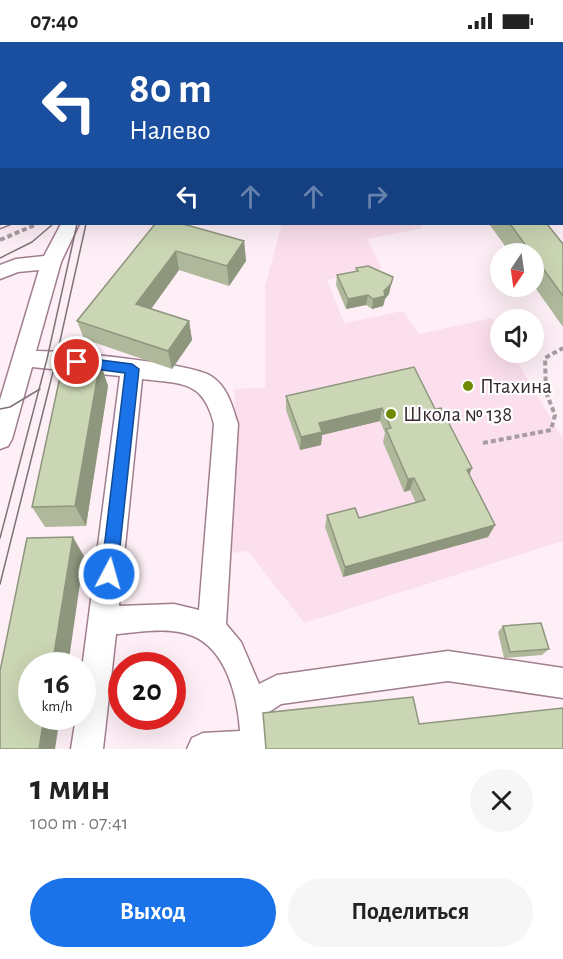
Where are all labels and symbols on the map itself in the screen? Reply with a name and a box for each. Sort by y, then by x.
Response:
north arrow [490,243,544,297]
pin [51,336,102,387]
place label: Птахина [480,376,552,397]
marker: Птахина [461,379,475,393]
place label: Школа № 138 [403,404,512,425]
marker: Школа № 138 [384,407,398,421]
position arrow [77,542,141,606]
speed limit sign: 20 [108,652,186,730]

